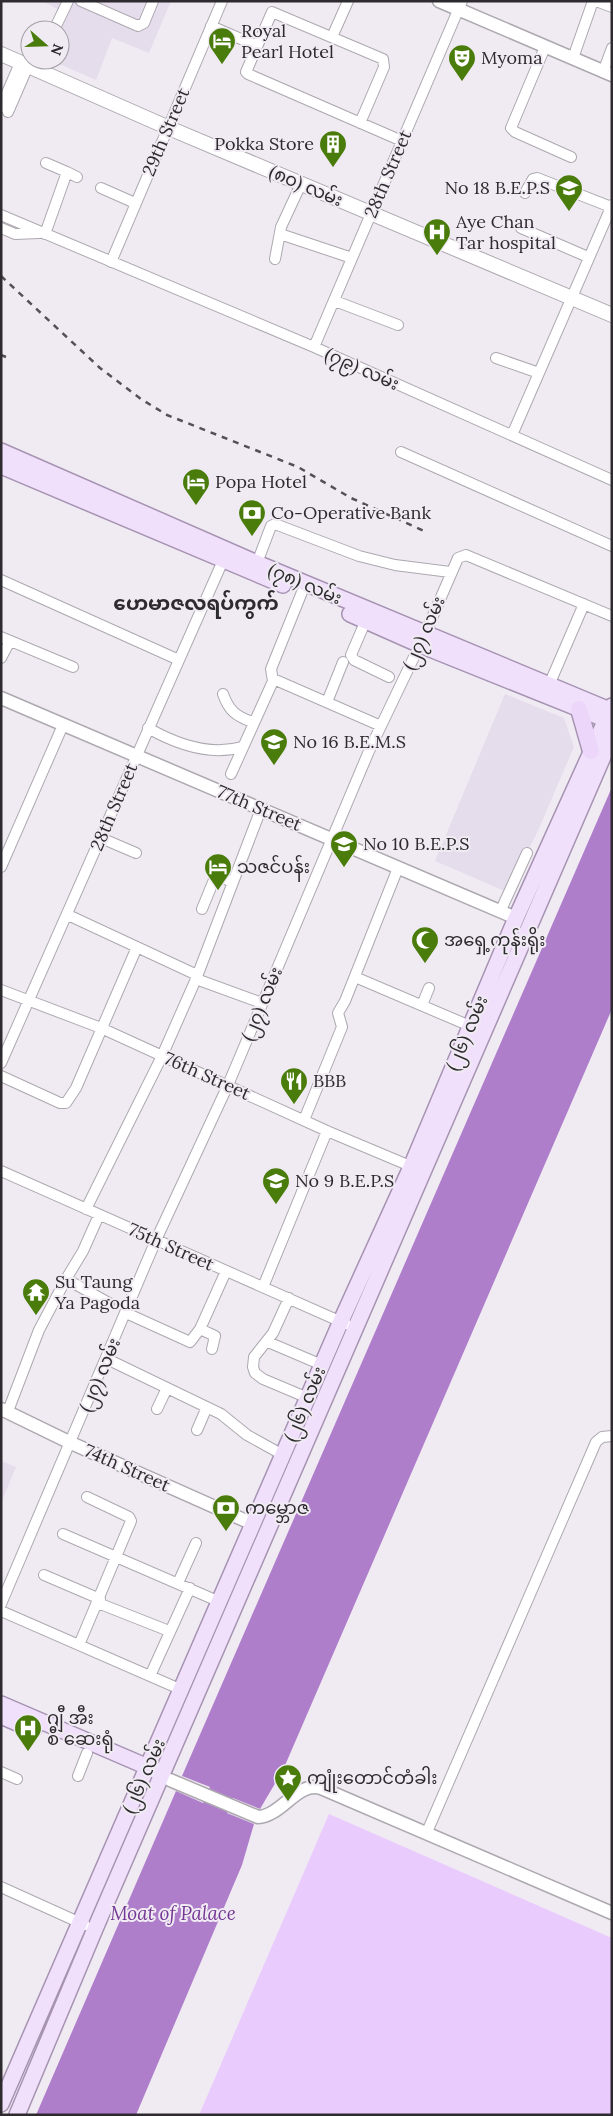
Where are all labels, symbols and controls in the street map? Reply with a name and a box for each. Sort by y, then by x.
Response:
place label: Royal Pearl Hotel [241,19,334,63]
north arrow [20,20,70,70]
hotel icon: Royal Pearl Hotel [207,26,237,65]
text: N [47,41,68,58]
theatre icon: Myoma [447,43,477,82]
place label: Myoma [481,46,543,69]
street label: 29th Street [137,84,194,179]
street label: 28th Street [359,126,416,221]
building icon: Pokka Store [318,129,348,168]
place label: Pokka Store [214,132,314,155]
street label: (၈၀) လမ်း [266,159,347,211]
school or university icon: No 18 B.E.P.S [554,173,584,212]
place label: No 18 B.E.P.S [445,176,550,199]
place label: Aye Chan Tar hospital [455,210,556,254]
hospital icon: Aye Chan Tar hospital [422,217,452,256]
street label: (၇၉) လမ်း [320,341,403,399]
hotel icon: Popa Hotel [181,467,211,506]
place label: Popa Hotel [215,470,307,493]
bank icon: Co-Operative Bank [237,498,267,537]
place label: Co-Operative Bank [271,501,431,524]
street label: (၇၈) လမ်း [263,557,346,613]
district label: ဟေမာဇလရပ်ကွက် [113,590,279,619]
street label: (၂၇) လမ်း [396,592,454,675]
school or university icon: No 16 B.E.M.S [259,727,289,766]
place label: No 16 B.E.M.S [293,730,406,753]
street label: 28th Street [85,759,142,854]
street label: 77th Street [213,779,305,836]
school or university icon: No 10 B.E.P.S [329,829,359,868]
place label: No 10 B.E.P.S [363,832,470,855]
hotel icon: သဇင်ပန်း [203,852,233,891]
place label: သဇင်ပန်း [237,854,310,882]
mosque icon: အရှေ့ကုန်းရိုး [410,925,440,964]
place label: အရှေ့ကုန်းရိုး [444,926,545,955]
street label: (၂၇) လမ်း [235,963,291,1046]
street label: (၂၆) လမ်း [440,991,496,1075]
street label: 76th Street [160,1046,254,1105]
restaurant icon: BBB [279,1066,309,1105]
place label: BBB [313,1069,346,1092]
school or university icon: No 9 B.E.P.S [261,1166,291,1205]
place label: No 9 B.E.P.S [295,1169,394,1192]
street label: 75th Street [125,1217,218,1276]
place label: Su Taung Ya Pagoda [54,1270,140,1314]
temple icon: Su Taung Ya Pagoda [21,1277,51,1316]
street label: (၂၇) လမ်း [73,1334,129,1417]
street label: (၂၆) လမ်း [278,1362,334,1446]
street label: 74th Street [81,1438,174,1497]
bank icon: ကမ္ဘောဇ [211,1493,241,1532]
place label: ကမ္ဘောဇ [245,1496,309,1523]
place label: ဂျီ အီး စီ ဆေးရုံ [47,1704,114,1754]
hospital icon: ဂျီ အီး စီ ဆေးရုံ [13,1713,43,1752]
street label: (၂၆) လမ်း [116,1734,174,1818]
place icon: ကျုံးတောင်တံခါး [273,1763,303,1802]
place label: ကျုံးတောင်တံခါး [307,1765,437,1793]
water label: Moat of Palace [110,1901,236,1925]

